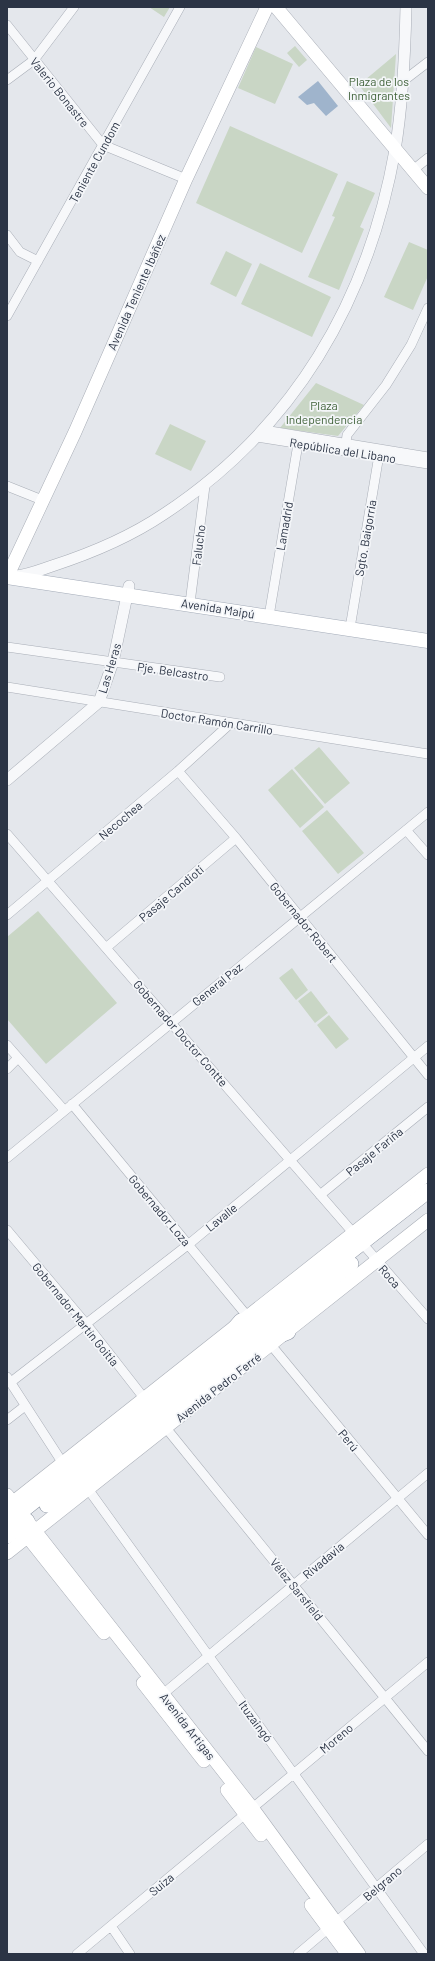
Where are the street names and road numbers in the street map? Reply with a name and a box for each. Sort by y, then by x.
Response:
street label: Valerio Bonastre [28,54,92,130]
street label: Teniente Cundom [66,119,122,205]
street label: Avenida Teniente Ibáñez [104,232,168,352]
street label: República del Libano [289,435,397,465]
street label: Sgto. Baigorria [351,499,379,577]
street label: Lamadrid [273,500,295,552]
street label: Falucho [189,524,207,566]
street label: Avenida Maipú [180,595,256,621]
street label: Las Heras [95,641,123,695]
street label: Pje. Belcastro [136,659,210,683]
street label: Doctor Ramón Carrillo [160,705,274,737]
street label: Necochea [95,798,145,842]
street label: Pasaje Candioti [136,862,206,924]
street label: Gobernador Robert [267,879,341,965]
street label: General Paz [189,959,245,1009]
street label: Gobernador Doctor Contte [131,977,231,1089]
street label: Pasaje Fariña [343,1124,405,1178]
street label: Gobernador Loza [126,1172,194,1248]
street label: Lavalle [202,1200,240,1234]
street label: Gobernador Martín Goitia [30,1259,122,1369]
street label: Roca [376,1262,404,1290]
street label: Avenida Pedro Ferré [173,1349,263,1425]
street label: Perú [336,1426,362,1454]
street label: Rivadavia [299,1539,347,1581]
street label: Vélez Sarsfield [268,1555,326,1623]
street label: Avenida Artigas [158,1690,219,1762]
street label: Ituzaingó [236,1698,276,1744]
street label: Moreno [317,1720,355,1756]
street label: Belgrano [360,1863,404,1903]
street label: Suiza [146,1870,176,1898]

